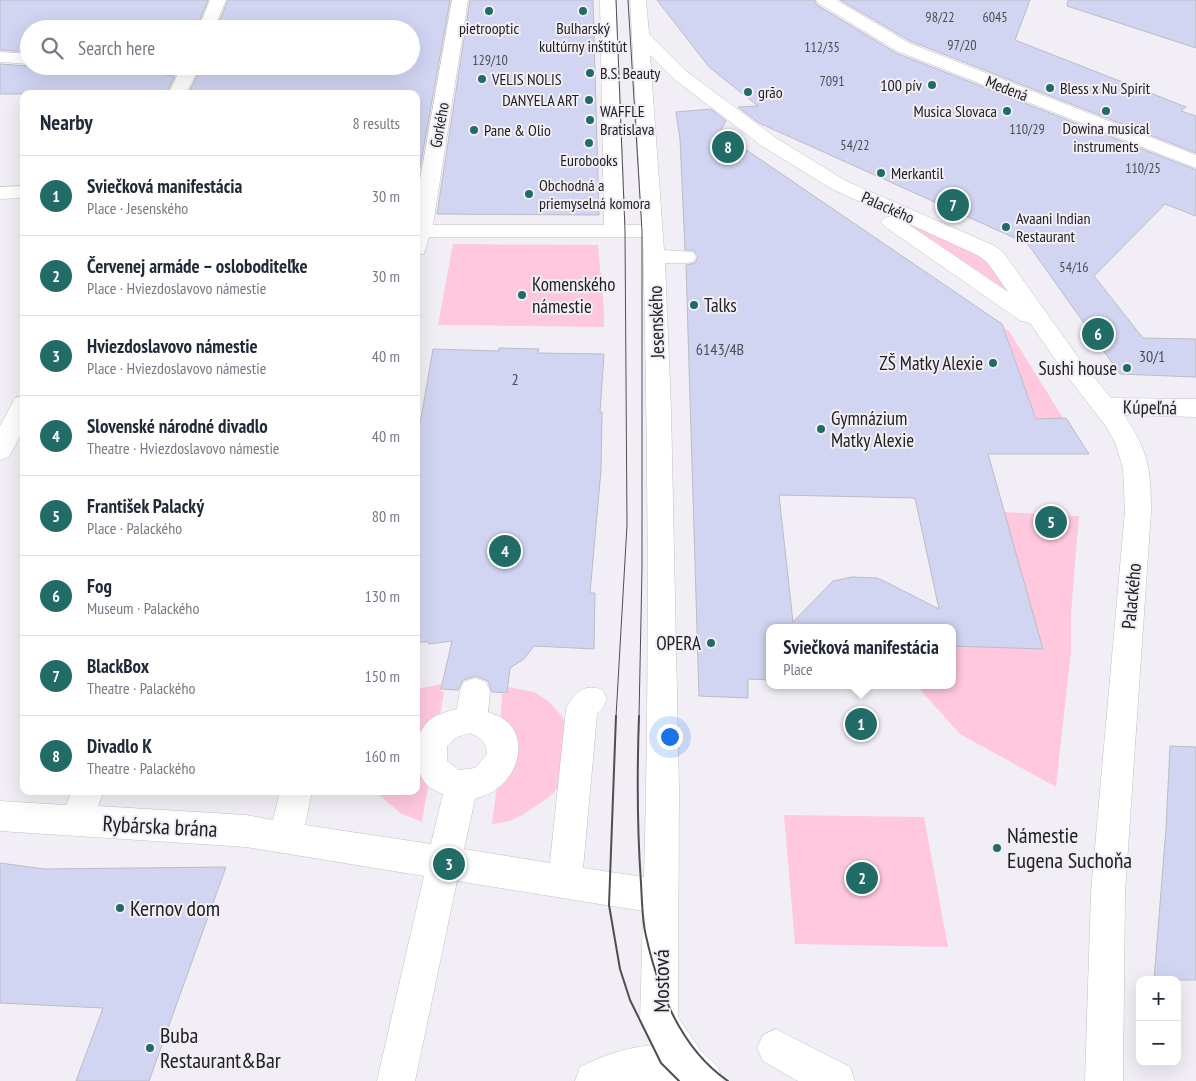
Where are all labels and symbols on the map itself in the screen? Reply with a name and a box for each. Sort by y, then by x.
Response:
marker: pietrooptic [483,5,495,17]
marker: Bulharský kultúrny inštitút [577,5,589,17]
house number: 98/22 [925,8,955,26]
house number: 6045 [982,8,1008,26]
place label: pietrooptic [459,18,519,38]
place label: Bulharský kultúrny inštitút [539,18,628,56]
house number: 97/20 [947,36,977,54]
house number: 112/35 [804,38,840,56]
house number: 129/10 [472,51,508,69]
place label: B.S. Beauty [600,63,660,83]
marker: B.S. Beauty [584,67,596,79]
place label: VELIS NOLIS [491,69,562,89]
street label: Medená [983,71,1031,105]
house number: 7091 [819,72,845,90]
marker: VELIS NOLIS [476,73,488,85]
place label: 100 pív [880,75,923,95]
place label: Bless x Nu Spirit [1060,78,1151,98]
marker: 100 pív [926,79,938,91]
place label: grão [758,82,783,102]
marker: Bless x Nu Spirit [1044,82,1056,94]
marker: grão [742,86,754,98]
place label: DANYELA ART [502,90,579,110]
marker: DANYELA ART [583,94,595,106]
street label: Gorkého [425,101,453,149]
place label: WAFFLE Bratislava [600,101,654,139]
place label: Musica Slovaca [913,101,997,121]
marker: Musica Slovaca [1001,105,1013,117]
marker: Dowina musical instruments [1100,105,1112,117]
marker: WAFFLE Bratislava [584,114,596,126]
place label: Dowina musical instruments [1063,118,1150,156]
place label: Pane & Olio [484,120,551,140]
house number: 110/29 [1009,120,1045,138]
marker: Pane & Olio [468,124,480,136]
pin: 8 [712,128,744,166]
house number: 54/22 [840,136,870,154]
marker: Eurobooks [583,137,595,149]
place label: Eurobooks [560,150,618,170]
house number: 110/25 [1125,159,1161,177]
place label: Merkantil [891,163,944,183]
marker: Merkantil [875,167,887,179]
place label: Obchodná a priemyselná komora [539,175,651,213]
pin: 7 [937,186,969,224]
street label: Palackého [859,187,918,227]
marker: Obchodná a priemyselná komora [523,188,535,200]
place label: Avaani Indian Restaurant [1016,208,1091,246]
marker: Avaani Indian Restaurant [1000,221,1012,233]
house number: 54/16 [1059,258,1089,276]
place label: Komenského námestie [532,272,615,318]
street label: Jesenského [643,285,669,360]
marker: Komenského námestie [516,289,528,301]
place label: Talks [704,293,737,317]
marker: Talks [688,299,700,311]
pin: 6 [1082,315,1114,353]
house number: 6143/4B [696,339,744,359]
house number: 30/1 [1139,346,1165,366]
place label: ZŠ Matky Alexie [879,351,983,375]
place label: Sushi house [1039,356,1117,380]
marker: ZŠ Matky Alexie [987,357,999,369]
marker: Sushi house [1121,362,1133,374]
house number: 2 [511,369,519,389]
street label: Kúpeľná [1123,395,1177,419]
place label: Gymnázium Matky Alexie [831,406,914,452]
marker: Gymnázium Matky Alexie [815,423,827,435]
pin: 5 [1035,503,1067,541]
pin: 4 [489,532,521,570]
street label: Palackého [1116,562,1146,630]
place label: OPERA [656,631,701,655]
marker: OPERA [705,637,717,649]
pin: 1 [845,705,877,743]
your location [657,724,683,750]
street label: Rybárska brána [102,809,218,843]
place label: Námestie Eugena Suchoňa [1007,821,1132,874]
marker: Námestie Eugena Suchoňa [991,842,1003,854]
pin: 3 [433,845,465,883]
pin: 2 [846,859,878,897]
place label: Kernov dom [130,894,220,922]
marker: Kernov dom [114,902,126,914]
street label: Mostová [647,949,675,1013]
place label: Buba Restaurant&Bar [160,1021,281,1074]
marker: Buba Restaurant&Bar [144,1042,156,1054]

